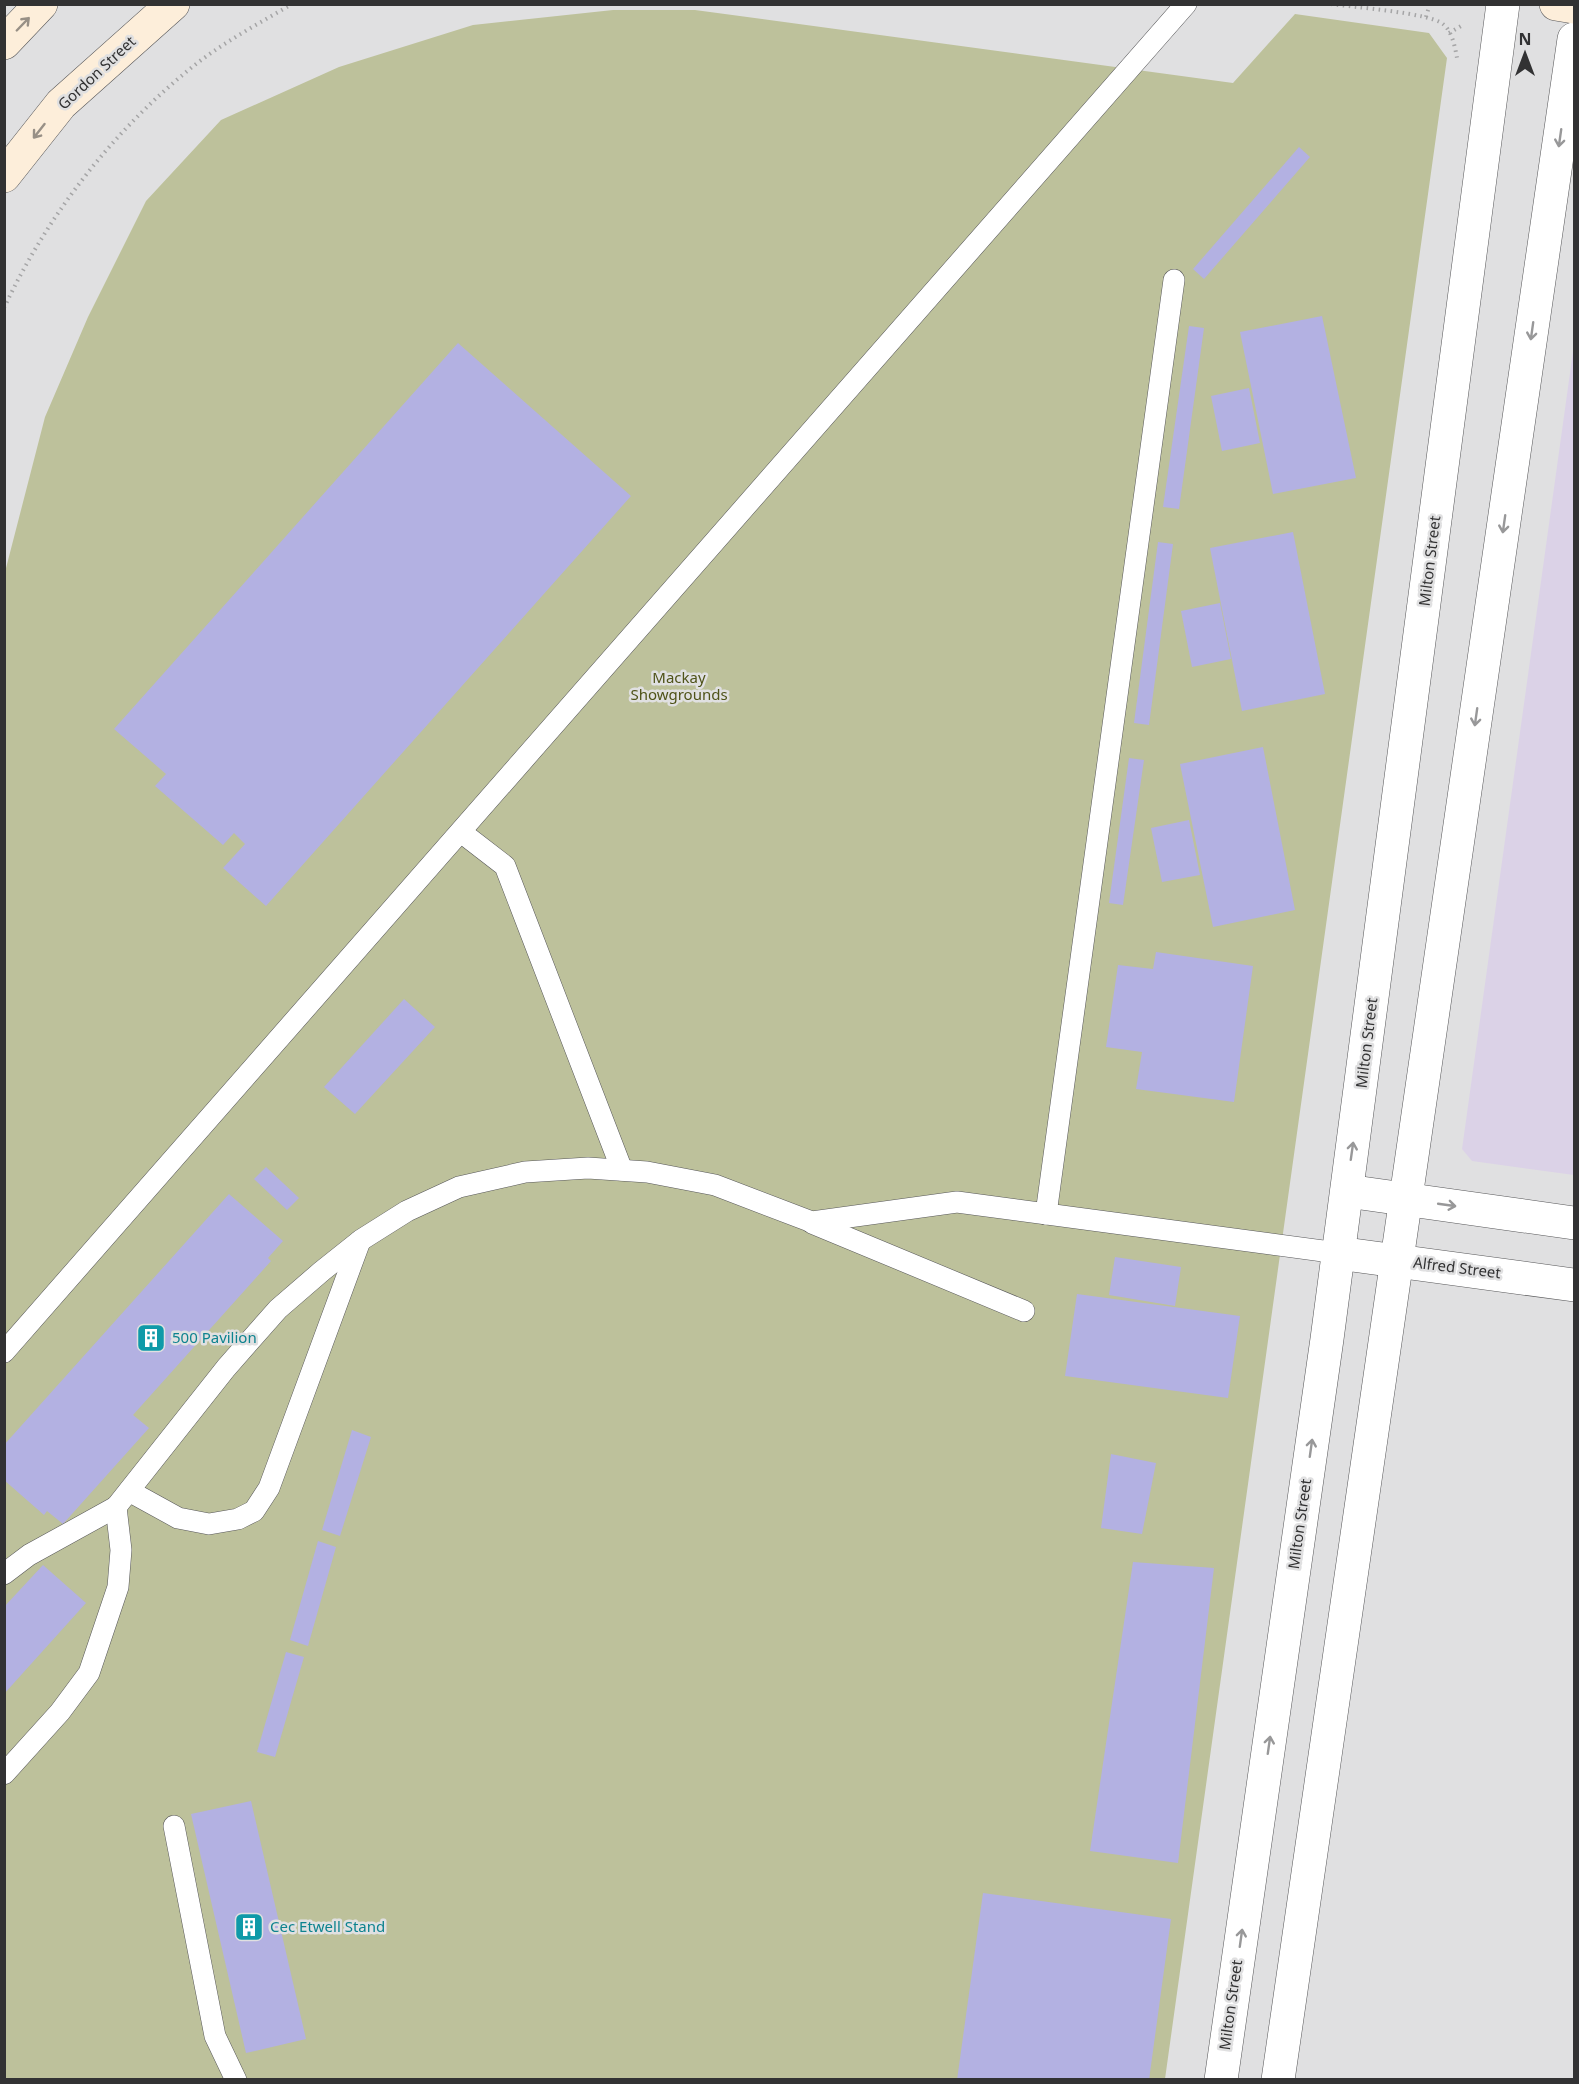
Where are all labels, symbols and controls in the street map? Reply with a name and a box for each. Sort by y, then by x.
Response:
one-way arrow [16,16,30,31]
north arrow [1495,24,1555,84]
text: N [1518,28,1532,50]
street label: Gordon Street [53,31,140,113]
one-way arrow [33,123,46,139]
one-way arrow [1555,128,1566,148]
one-way arrow [1527,321,1538,341]
street label: Milton Street [1414,514,1445,607]
one-way arrow [1499,514,1510,534]
park label: Mackay Showgrounds [630,667,728,704]
one-way arrow [1471,707,1482,727]
street label: Milton Street [1351,996,1382,1089]
one-way arrow [1347,1142,1358,1162]
one-way arrow [1436,1200,1456,1211]
street label: Alfred Street [1412,1252,1503,1282]
building icon: 500 Pavilion [135,1322,167,1354]
place label: 500 Pavilion [172,1327,257,1347]
one-way arrow [1306,1439,1317,1459]
street label: Milton Street [1283,1477,1315,1570]
one-way arrow [1263,1736,1274,1756]
building icon: Cec Etwell Stand [233,1911,265,1943]
place label: Cec Etwell Stand [270,1916,385,1936]
one-way arrow [1235,1929,1246,1949]
street label: Milton Street [1214,1958,1246,2051]

